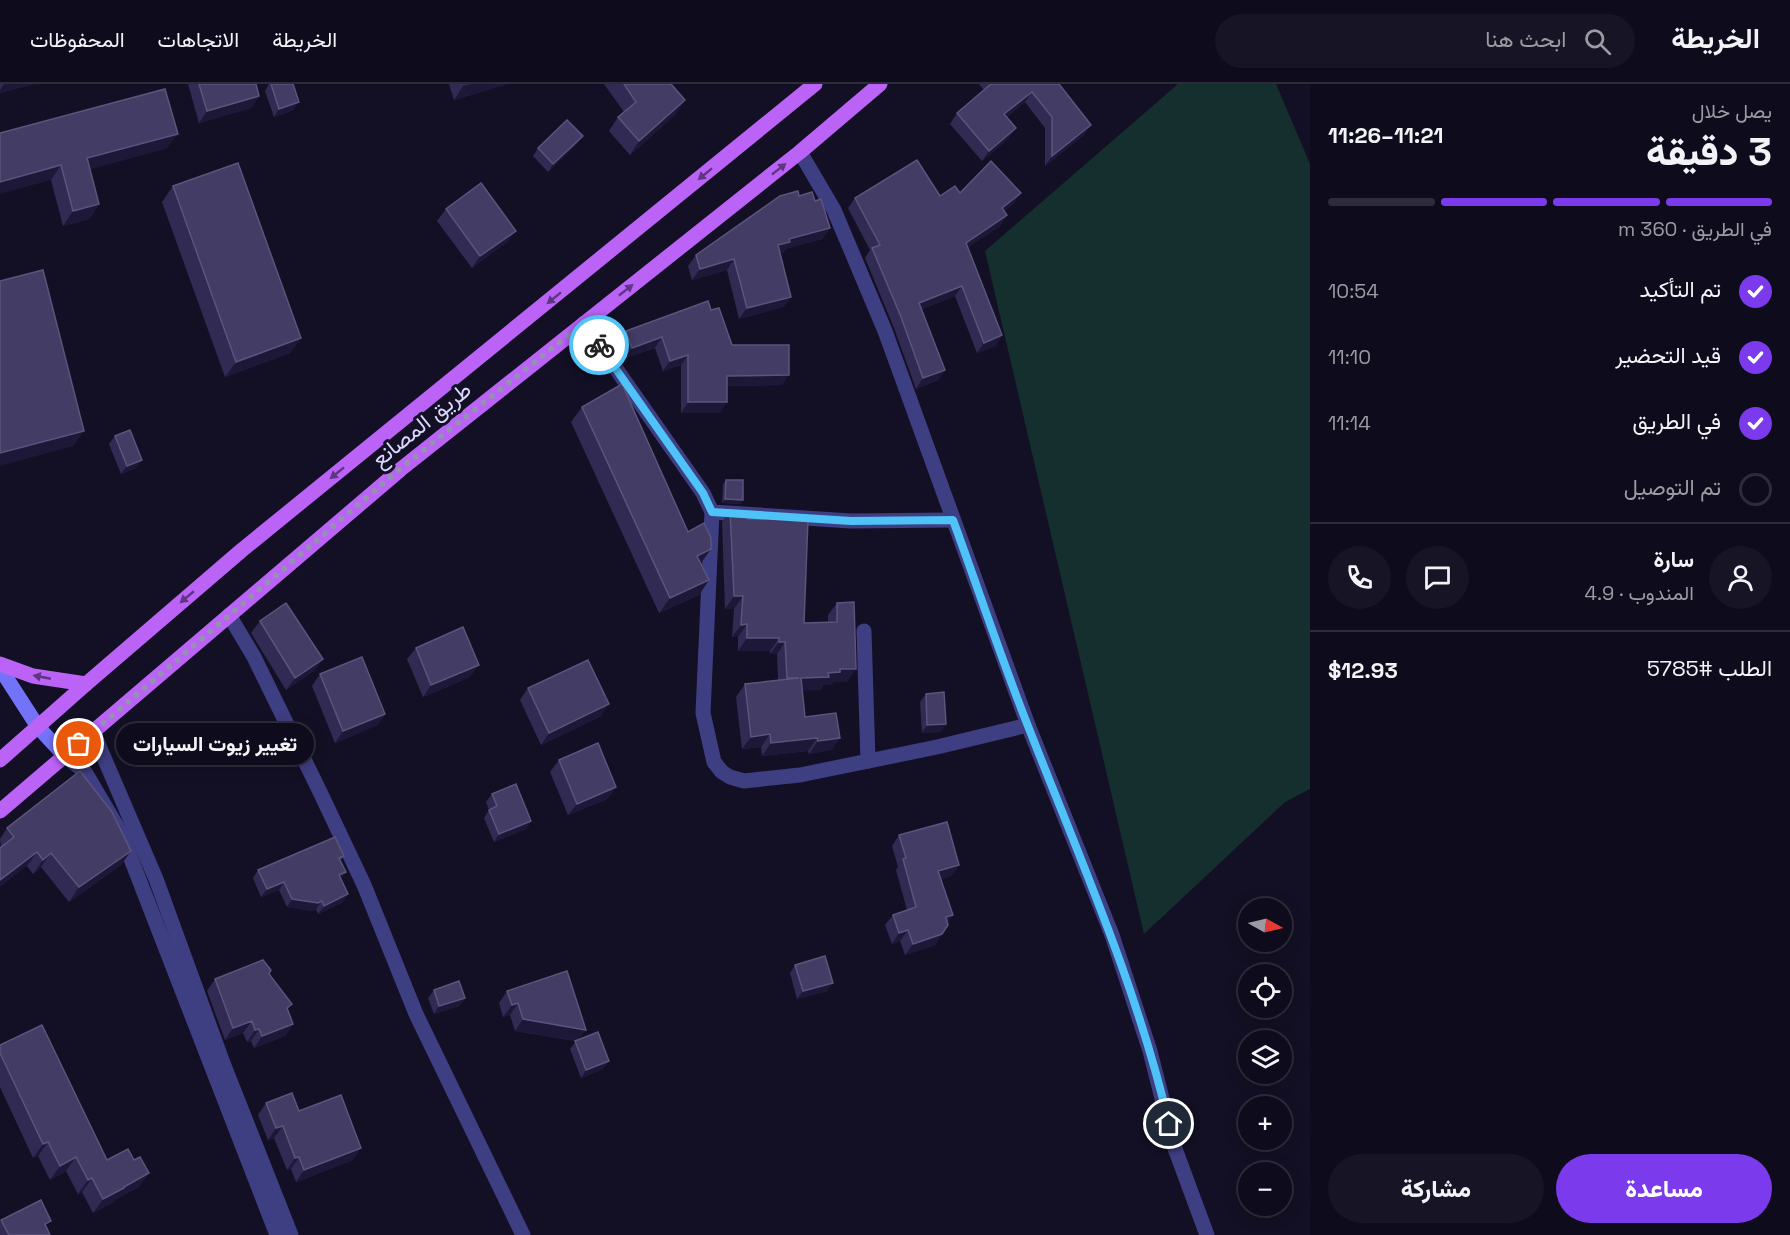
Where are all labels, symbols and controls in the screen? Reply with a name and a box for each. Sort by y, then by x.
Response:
search box [1215,14,1635,68]
text: الخريطة [1671,20,1760,56]
text: ابحث هنا [1485,25,1566,53]
icon: search [1581,25,1614,58]
text: المحفوظات [30,26,125,53]
text: الاتجاهات [158,26,239,53]
text: الخريطة [272,26,337,53]
text: يصل خلال [1692,98,1772,124]
text: 11:21–11:26 [1328,121,1443,149]
text: 3 دقيقة [1646,127,1772,176]
one-way arrow [771,163,786,176]
one-way arrow [697,168,713,181]
text: في الطريق · 360 m [1618,216,1772,242]
text: تم التأكيد [1640,275,1721,303]
icon: check [1739,275,1772,308]
text: 10:54 [1328,278,1379,304]
one-way arrow [618,284,633,296]
one-way arrow [546,291,562,304]
courier [569,315,629,375]
icon: bike [583,329,616,362]
text: قيد التحضير [1615,341,1721,369]
icon: check [1739,341,1772,374]
text: 11:10 [1328,344,1371,370]
street label: طريق المصانع [365,375,477,474]
text: في الطريق [1632,407,1721,435]
icon: check [1739,407,1772,440]
text: 11:14 [1328,410,1371,436]
one-way arrow [329,467,345,480]
text: تم التوصيل [1624,473,1721,501]
text: سارة [1653,545,1694,573]
button: phone [1328,546,1391,609]
button: chat [1406,546,1469,609]
button: person [1709,546,1772,609]
text: المندوب · 4.9 [1585,580,1694,606]
one-way arrow [180,590,195,603]
text: الطلب #5785 [1647,654,1772,682]
text: $12.93 [1328,656,1398,684]
one-way arrow [32,672,51,681]
pin [53,718,104,769]
callout: تغيير زيوت السيارات [115,723,313,765]
icon: bag [62,727,95,760]
text: تغيير زيوت السيارات [133,731,297,757]
north arrow [1238,898,1292,952]
map controls [1238,898,1292,1216]
button: locate [1238,964,1292,1018]
button: layers [1238,1030,1292,1084]
button: + [1238,1096,1292,1150]
pin [1143,1098,1194,1149]
icon: home [1152,1107,1185,1140]
button: مشاركة [1328,1154,1544,1223]
button: مساعدة [1556,1154,1772,1223]
button: − [1238,1162,1292,1216]

